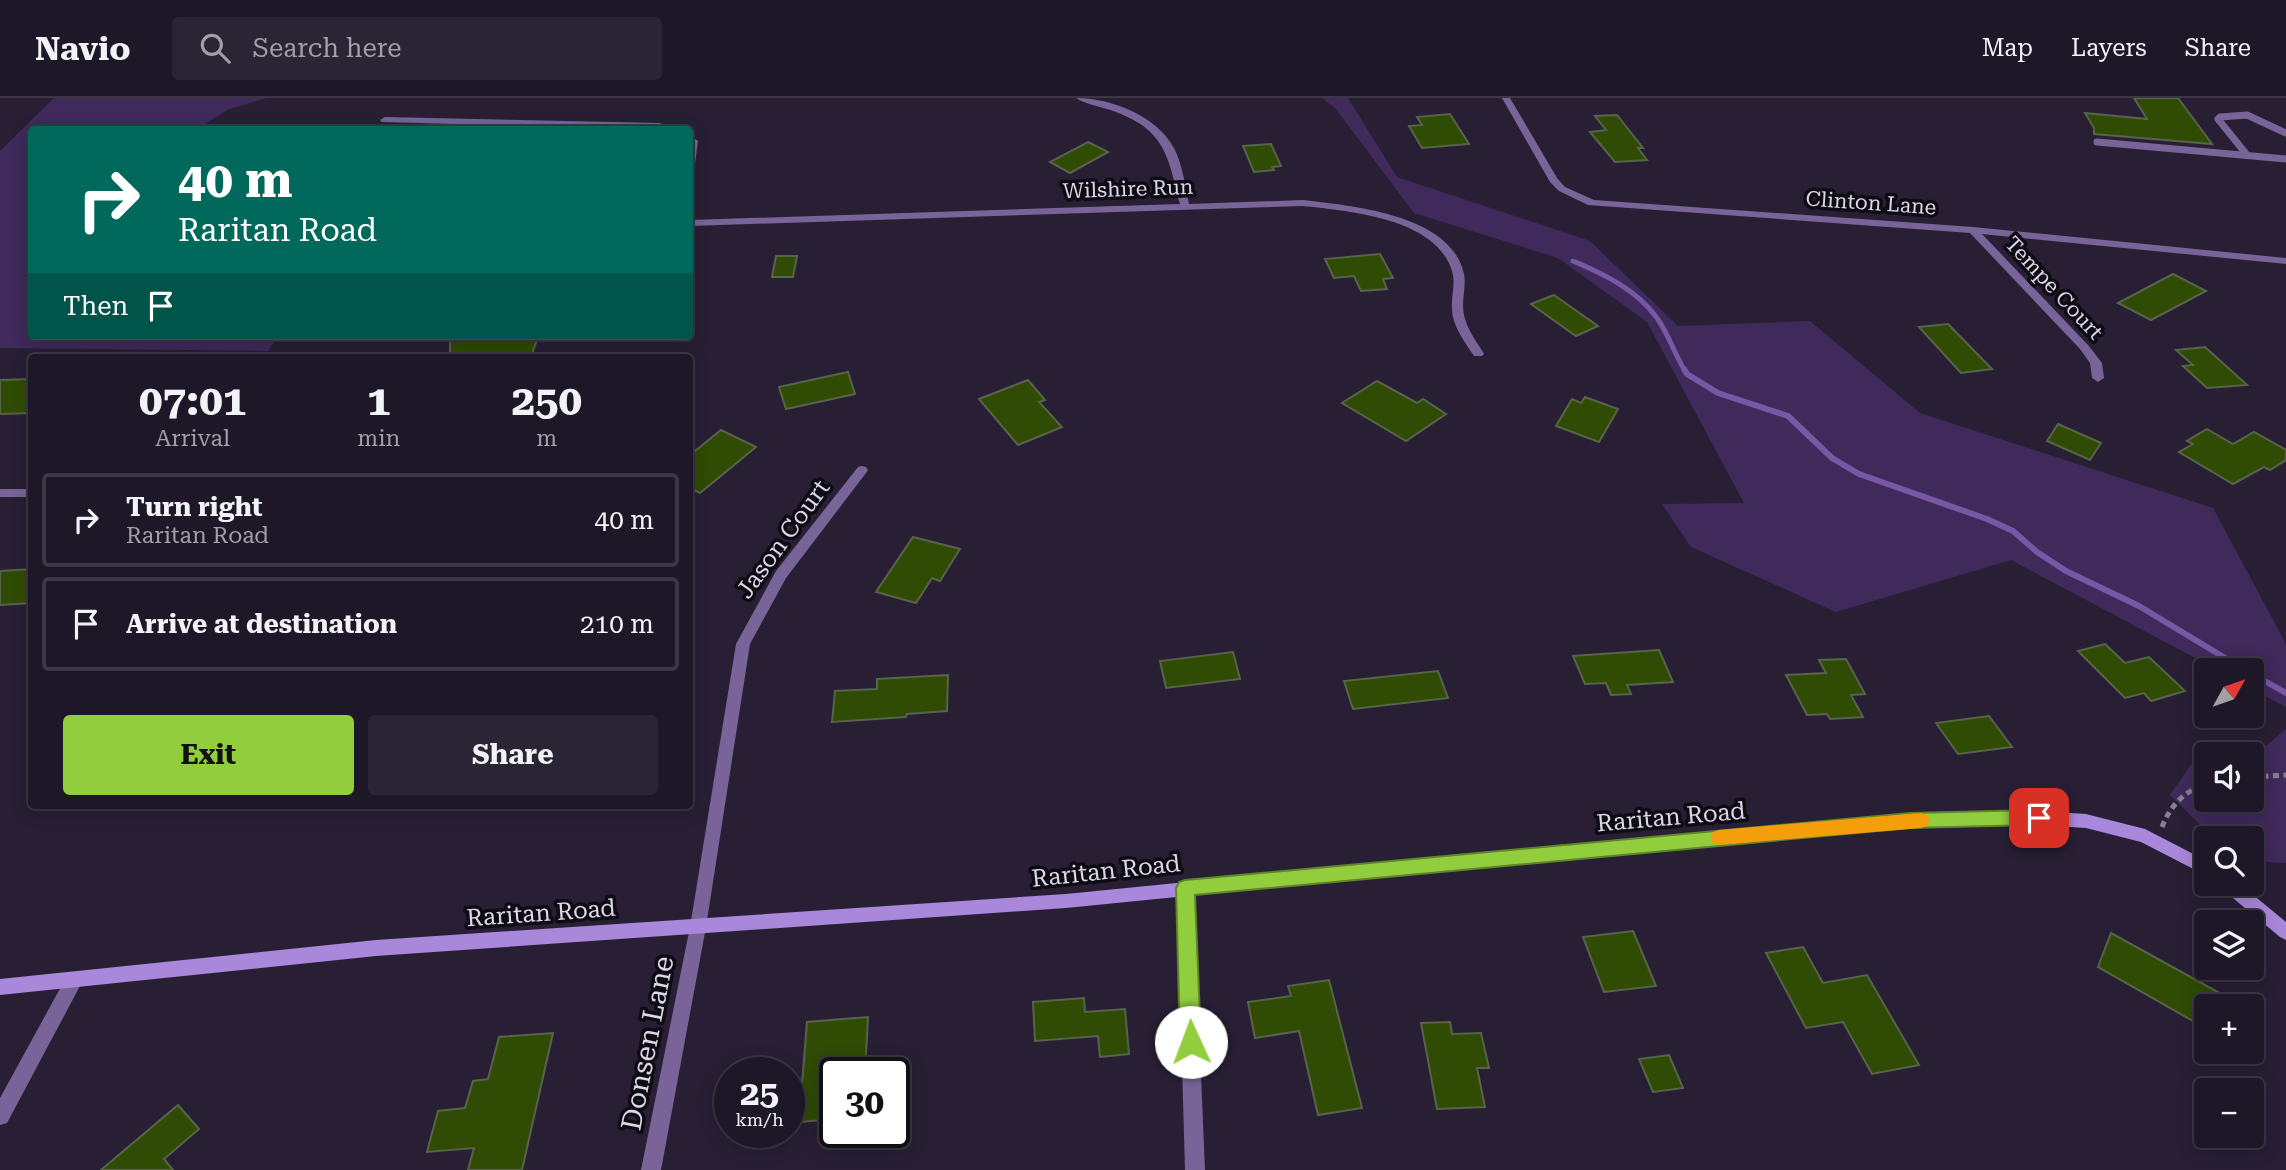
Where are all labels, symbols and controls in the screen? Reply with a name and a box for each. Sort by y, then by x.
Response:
search box [172,17,662,80]
text: Navio [35,29,130,68]
icon: search [196,29,234,67]
text: Search here [252,33,401,63]
text: Map [1982,34,2033,62]
text: Layers [2071,34,2147,62]
text: Share [2185,34,2251,62]
text: 40 m [178,152,293,209]
icon: right [63,154,154,245]
street label: Wilshire Run [1062,175,1194,203]
street label: Clinton Lane [1805,186,1937,220]
text: Raritan Road [178,211,377,249]
street label: Tempe Court [2000,232,2108,345]
icon: arrive [142,287,180,325]
text: Then [63,291,128,321]
text: 07:01 [139,376,246,425]
text: 1 [367,376,391,425]
text: 250 [511,376,582,425]
text: Arrival [155,425,230,452]
text: min [357,425,400,452]
text: m [536,425,557,452]
street label: Jason Court [731,474,835,604]
text: Turn right [126,492,262,522]
icon: right [67,501,105,539]
text: 40 m [595,505,654,535]
text: Raritan Road [126,522,269,549]
icon: arrive [67,605,105,643]
text: Arrive at destination [126,609,397,639]
text: 210 m [580,609,654,639]
north arrow [2194,658,2264,728]
map controls [2194,658,2264,1148]
button: Exit [63,715,354,795]
button: Share [368,715,658,795]
button: sound [2194,742,2264,812]
pin [2009,788,2069,848]
street label: Raritan Road [1595,797,1747,837]
icon: arrive [2020,799,2058,837]
button: search [2194,826,2264,896]
street label: Raritan Road [1030,849,1182,893]
street label: Raritan Road [466,894,616,932]
button: layers [2194,910,2264,980]
street label: Donsen Lane [614,953,681,1133]
button: + [2194,994,2264,1064]
position arrow [1154,1005,1228,1079]
speed limit sign: 30 [819,1057,910,1148]
text: 25 [740,1073,779,1114]
button: − [2194,1078,2264,1148]
text: km/h [735,1109,784,1130]

